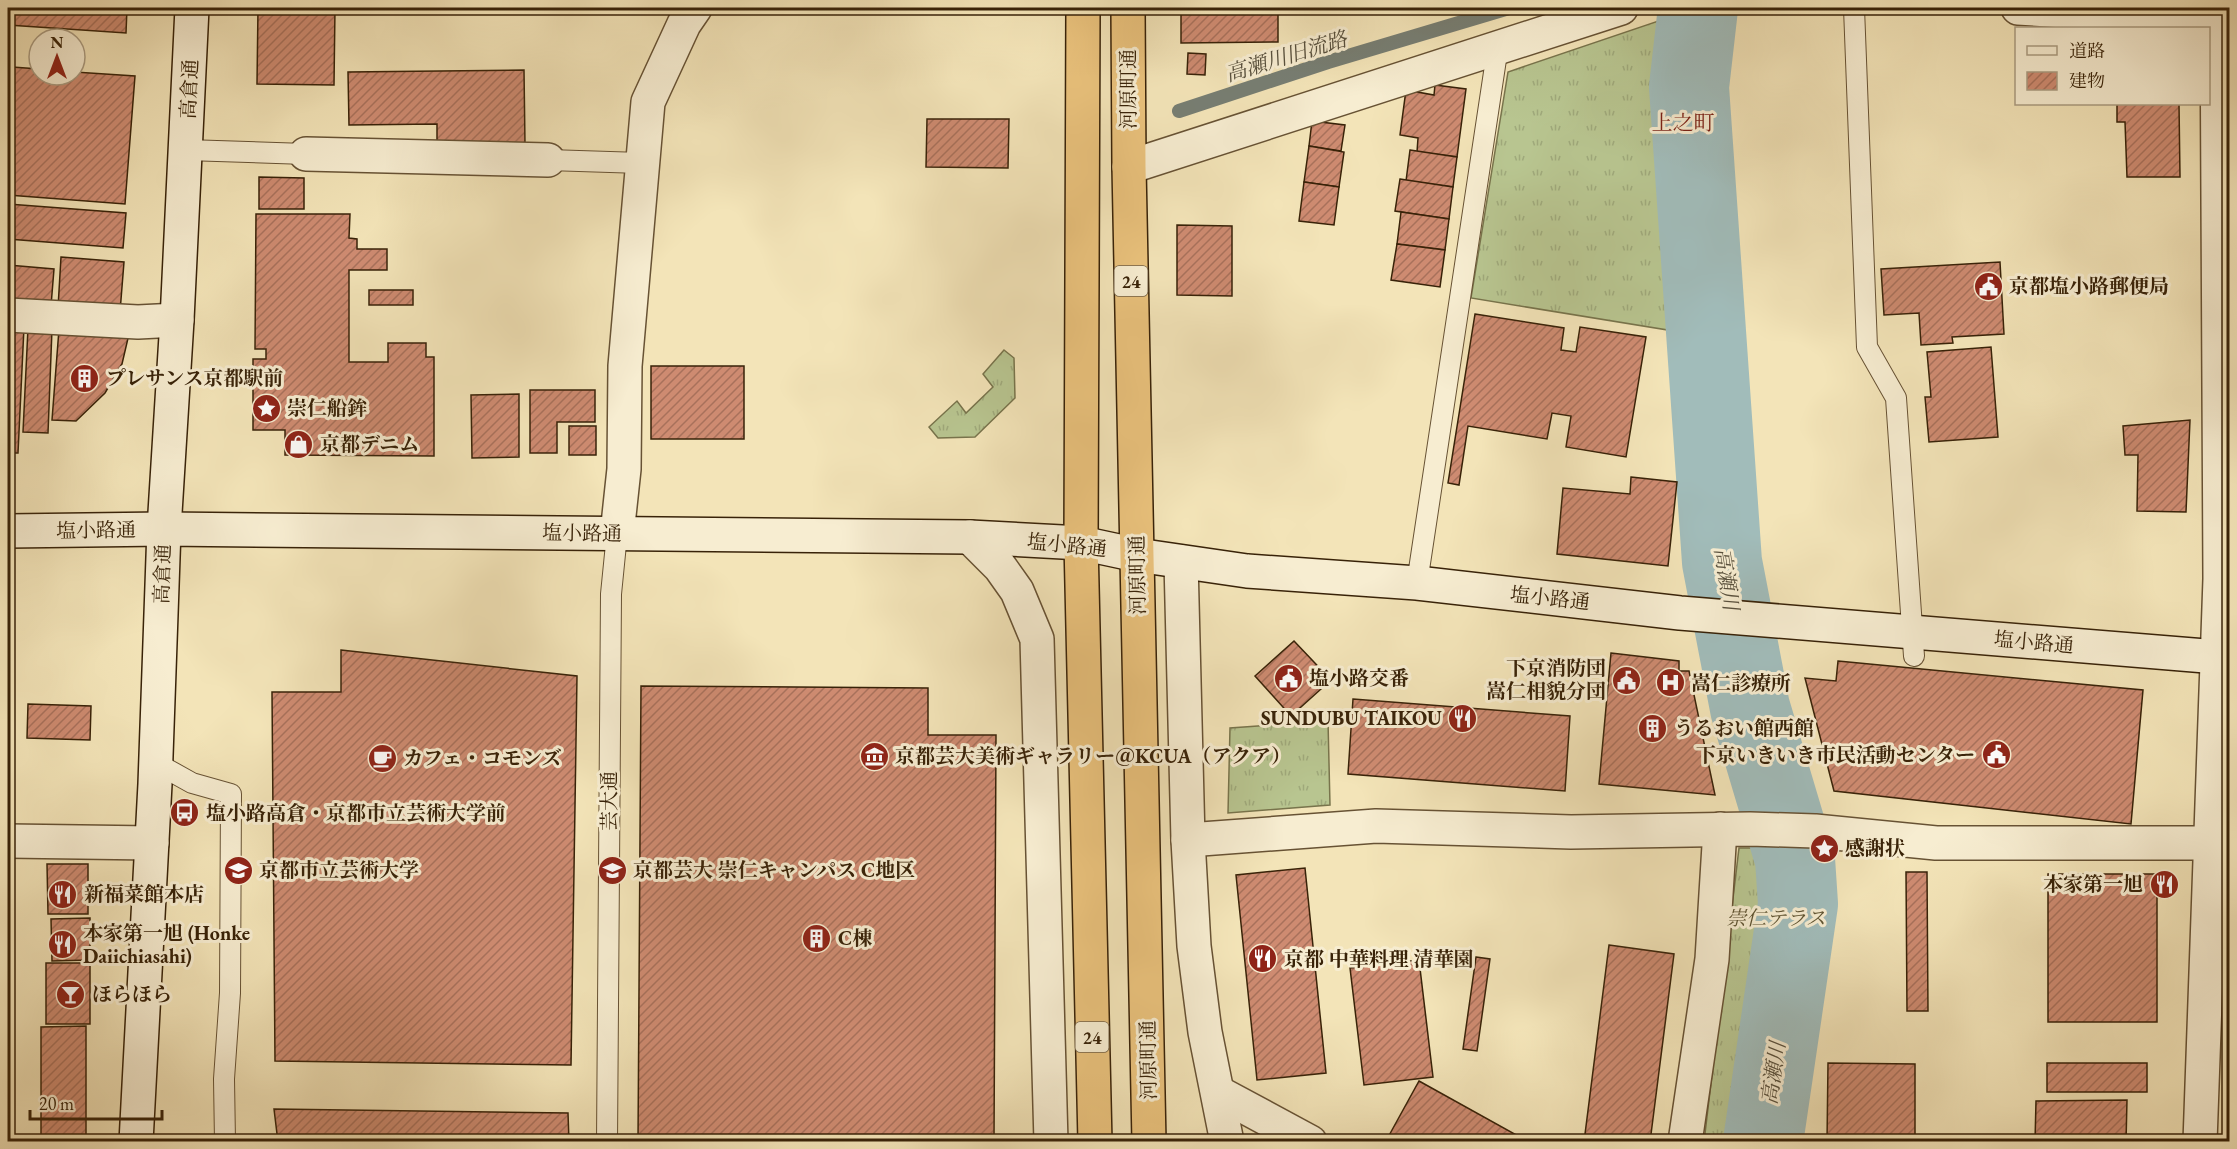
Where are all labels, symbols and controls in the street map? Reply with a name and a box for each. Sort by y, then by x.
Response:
water label: 高瀬川旧流路 [1222,24,1352,87]
north arrow [27,27,87,87]
legend [2015,27,2210,105]
text: N [51,32,64,53]
text: 道路 [2069,39,2105,62]
street label: 河原町通 [1115,49,1141,129]
street label: 高倉通 [174,58,204,120]
text: 建物 [2069,69,2105,92]
district label: 上之町 [1652,109,1715,136]
road number: 24 [1114,266,1148,296]
public building icon: 京都塩小路郵便局 [1972,270,2004,302]
place label: 京都塩小路郵便局 [2009,273,2169,299]
building icon: プレサンス京都駅前 [69,362,101,394]
place label: プレサンス京都駅前 [106,365,284,391]
place icon: 崇仁船鉾 [250,392,282,424]
place label: 崇仁船鉾 [287,395,367,421]
shop icon: 京都デニム [283,428,315,460]
place label: 京都デニム [320,431,419,457]
street label: 塩小路通 [56,516,136,544]
street label: 塩小路通 [542,519,622,547]
street label: 塩小路通 [1026,528,1108,562]
street label: 河原町通 [1123,535,1151,615]
street label: 高倉通 [148,544,176,604]
water label: 高瀬川 [1709,546,1746,614]
street label: 塩小路通 [1509,581,1591,615]
street label: 塩小路通 [1993,626,2075,658]
place label: 下京消防団 嵩仁相貌分団 [1486,655,1606,704]
public building icon: 塩小路交番 [1272,662,1304,694]
public building icon: 下京消防団 嵩仁相貌分団 [1611,664,1643,696]
place label: 塩小路交番 [1309,665,1409,691]
hospital icon: 嵩仁診療所 [1654,667,1686,699]
place label: 嵩仁診療所 [1691,670,1791,696]
restaurant icon: SUNDUBU TAIKOU [1447,702,1479,734]
place label: SUNDUBU TAIKOU [1261,705,1442,731]
building icon: うるおい館西館 [1637,712,1669,744]
place label: うるおい館西館 [1674,715,1814,741]
public building icon: 下京いきいき市民活動センター [1980,739,2012,771]
museum icon: 京都芸大美術ギャラリー＠KCUA（アクア） [858,740,890,772]
cafe icon: カフェ・コモンズ [366,742,398,774]
place label: 下京いきいき市民活動センター [1696,742,1975,768]
place label: 京都芸大美術ギャラリー＠KCUA（アクア） [895,743,1291,769]
place label: カフェ・コモンズ [403,745,561,771]
street label: 芸大通 [596,771,622,831]
bus stop icon: 塩小路高倉・京都市立芸術大学前 [169,797,201,829]
place label: 塩小路高倉・京都市立芸術大学前 [206,800,506,826]
place icon: 感謝状 [1808,832,1840,864]
place label: 感謝状 [1845,835,1905,861]
school or university icon: 京都市立芸術大学 [222,854,254,886]
school or university icon: 京都芸大 崇仁キャンパス C地区 [596,854,628,886]
place label: 京都市立芸術大学 [259,857,419,883]
place label: 京都芸大 崇仁キャンパス C地区 [633,857,915,883]
restaurant icon: 本家第一旭 [2148,868,2180,900]
place label: 本家第一旭 [2043,871,2143,897]
restaurant icon: 新福菜館本店 [47,878,79,910]
place label: 新福菜館本店 [84,881,204,907]
park label: 崇仁テラス [1726,905,1826,931]
place label: 本家第一旭 (Honke Daiichiasahi) [83,920,250,969]
building icon: C棟 [801,922,833,954]
place label: C棟 [838,925,872,951]
restaurant icon: 本家第一旭 (Honke Daiichiasahi) [46,928,78,960]
restaurant icon: 京都 中華料理 清華園 [1247,943,1279,975]
place label: 京都 中華料理 清華園 [1284,946,1473,972]
bar icon: ほらほら [55,978,87,1010]
place label: ほらほら [92,981,172,1007]
street label: 河原町通 [1134,1020,1162,1100]
road number: 24 [1076,1022,1108,1052]
water label: 高瀬川 [1755,1038,1791,1106]
scale bar [30,1083,162,1121]
text: 20 m [39,1092,74,1115]

